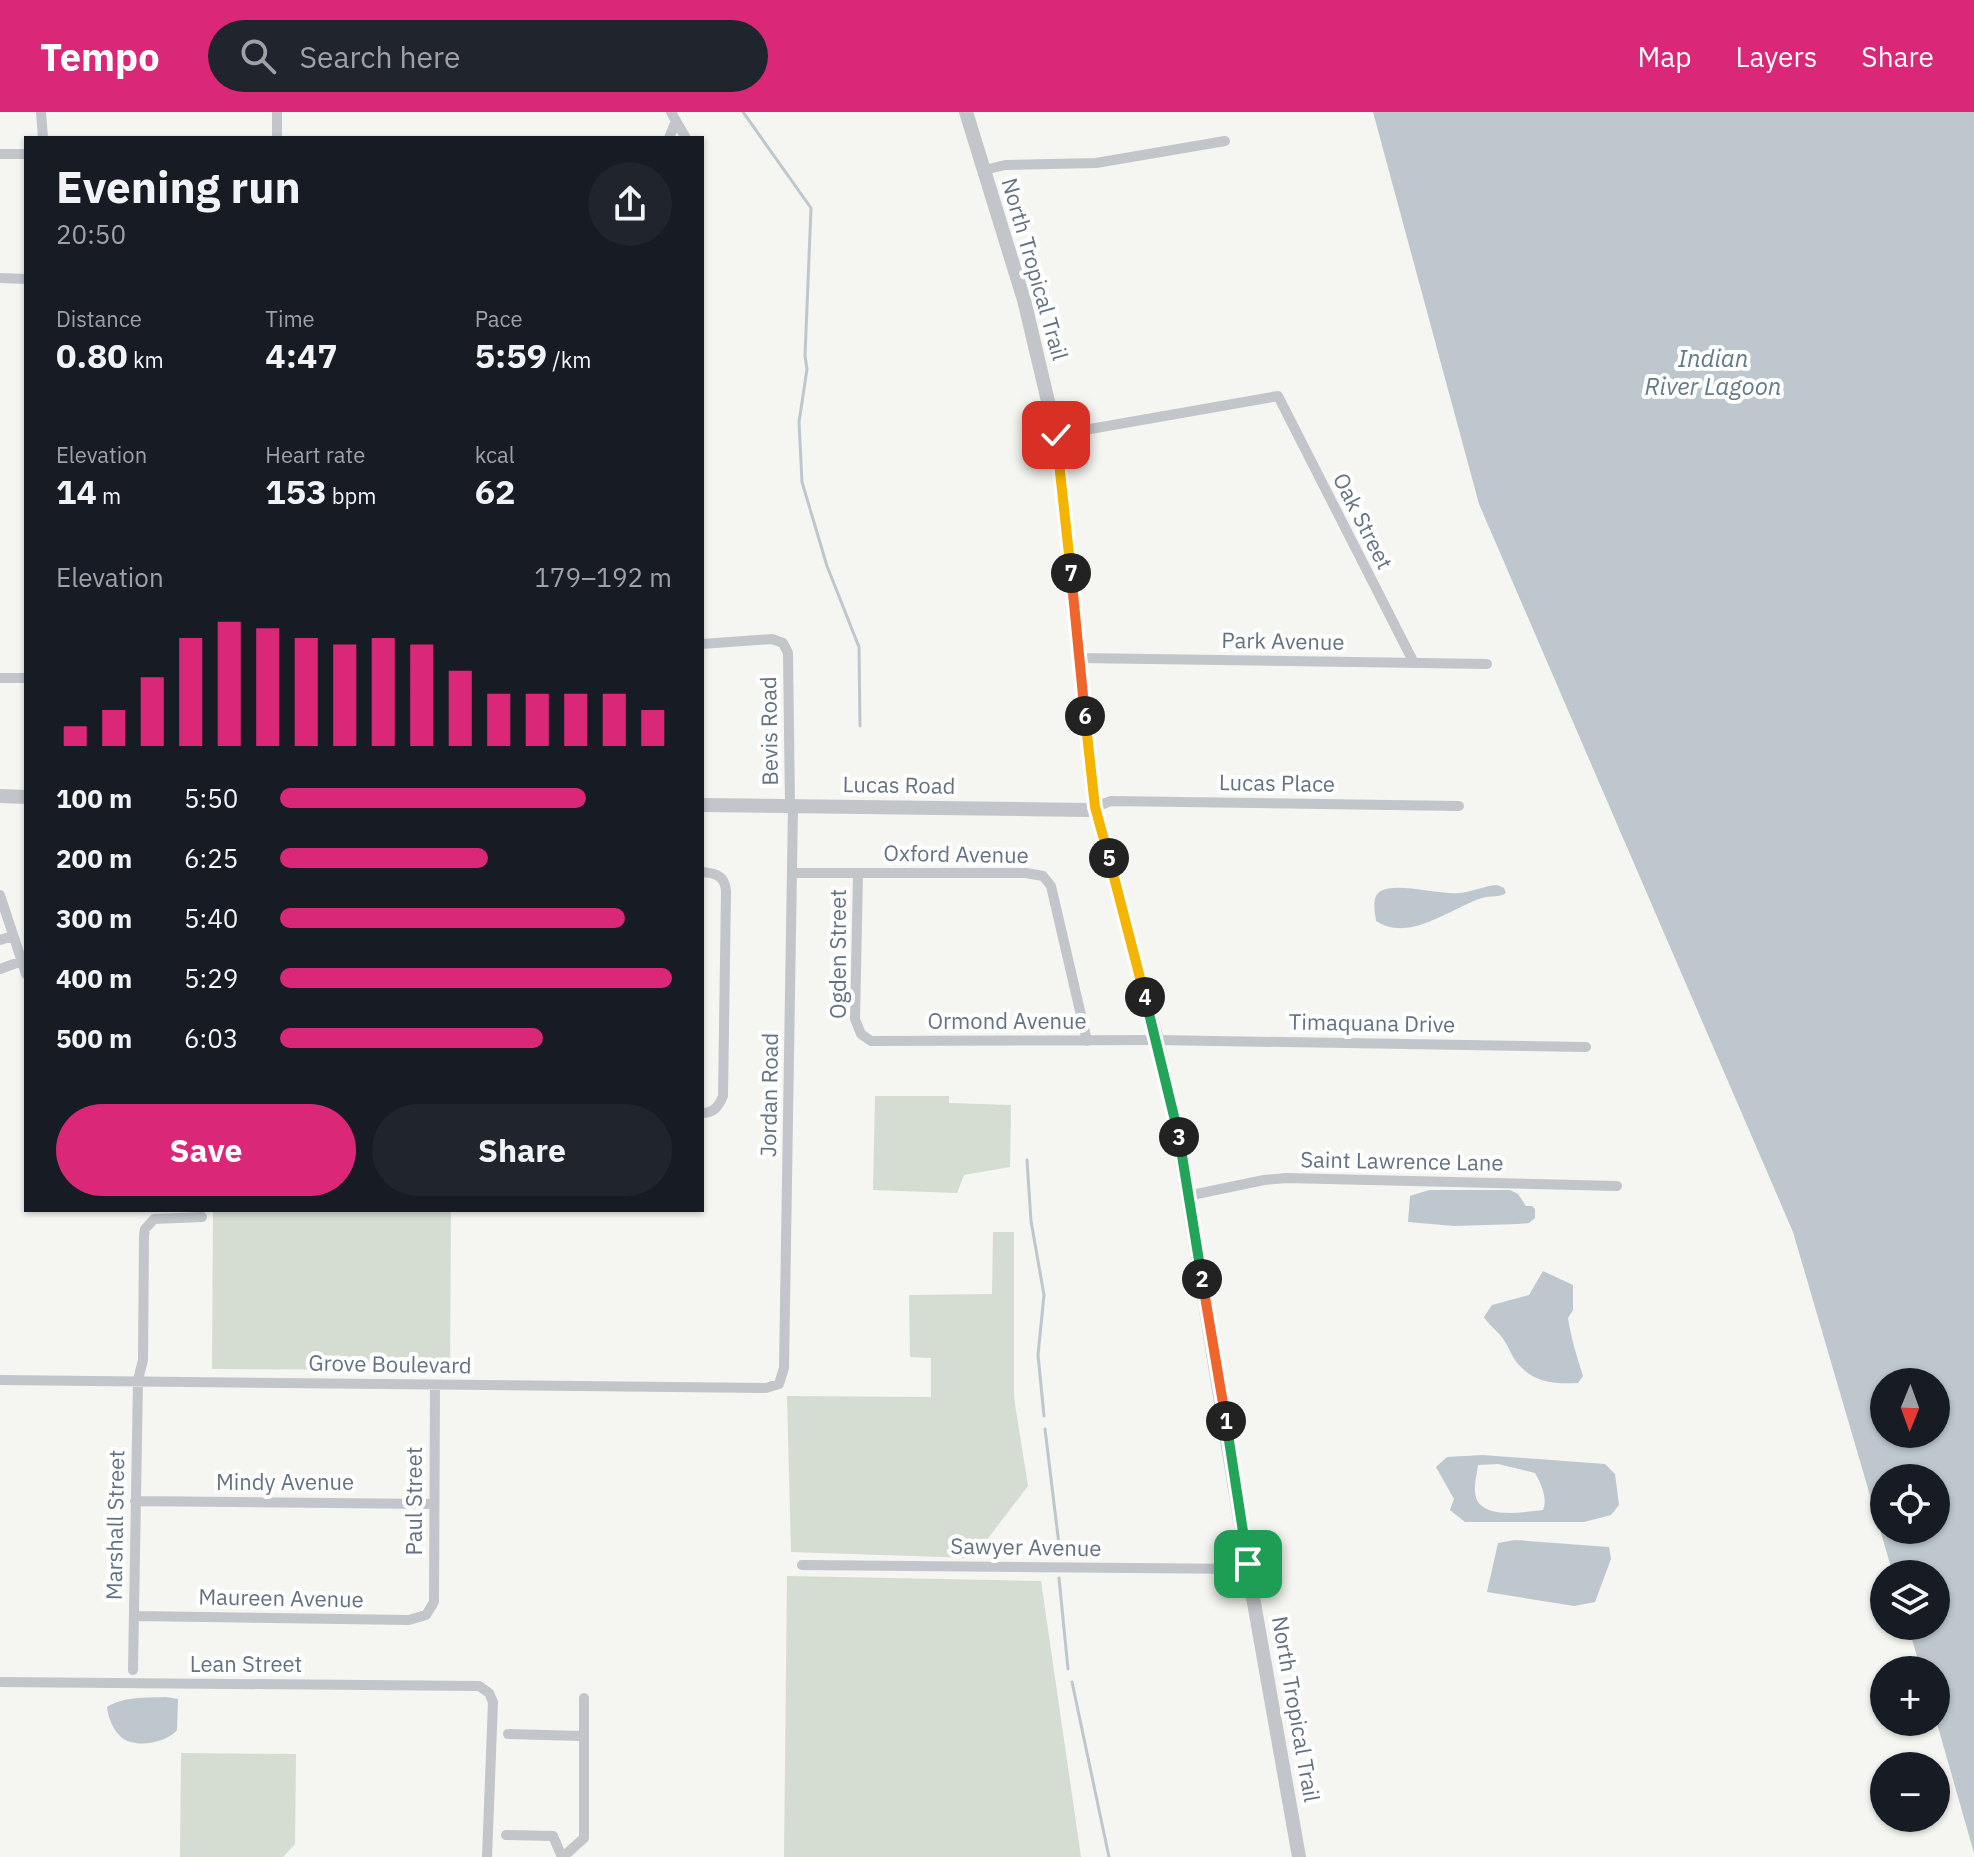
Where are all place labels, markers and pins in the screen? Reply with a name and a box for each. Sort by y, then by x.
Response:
pin [1022,401,1090,469]
pin: 7 [1051,553,1091,593]
pin: 6 [1065,696,1105,736]
pin: 5 [1089,838,1129,878]
pin: 4 [1125,977,1165,1017]
pin: 3 [1159,1117,1199,1157]
pin: 2 [1182,1259,1222,1299]
pin: 1 [1206,1401,1246,1441]
pin [1214,1530,1282,1598]

